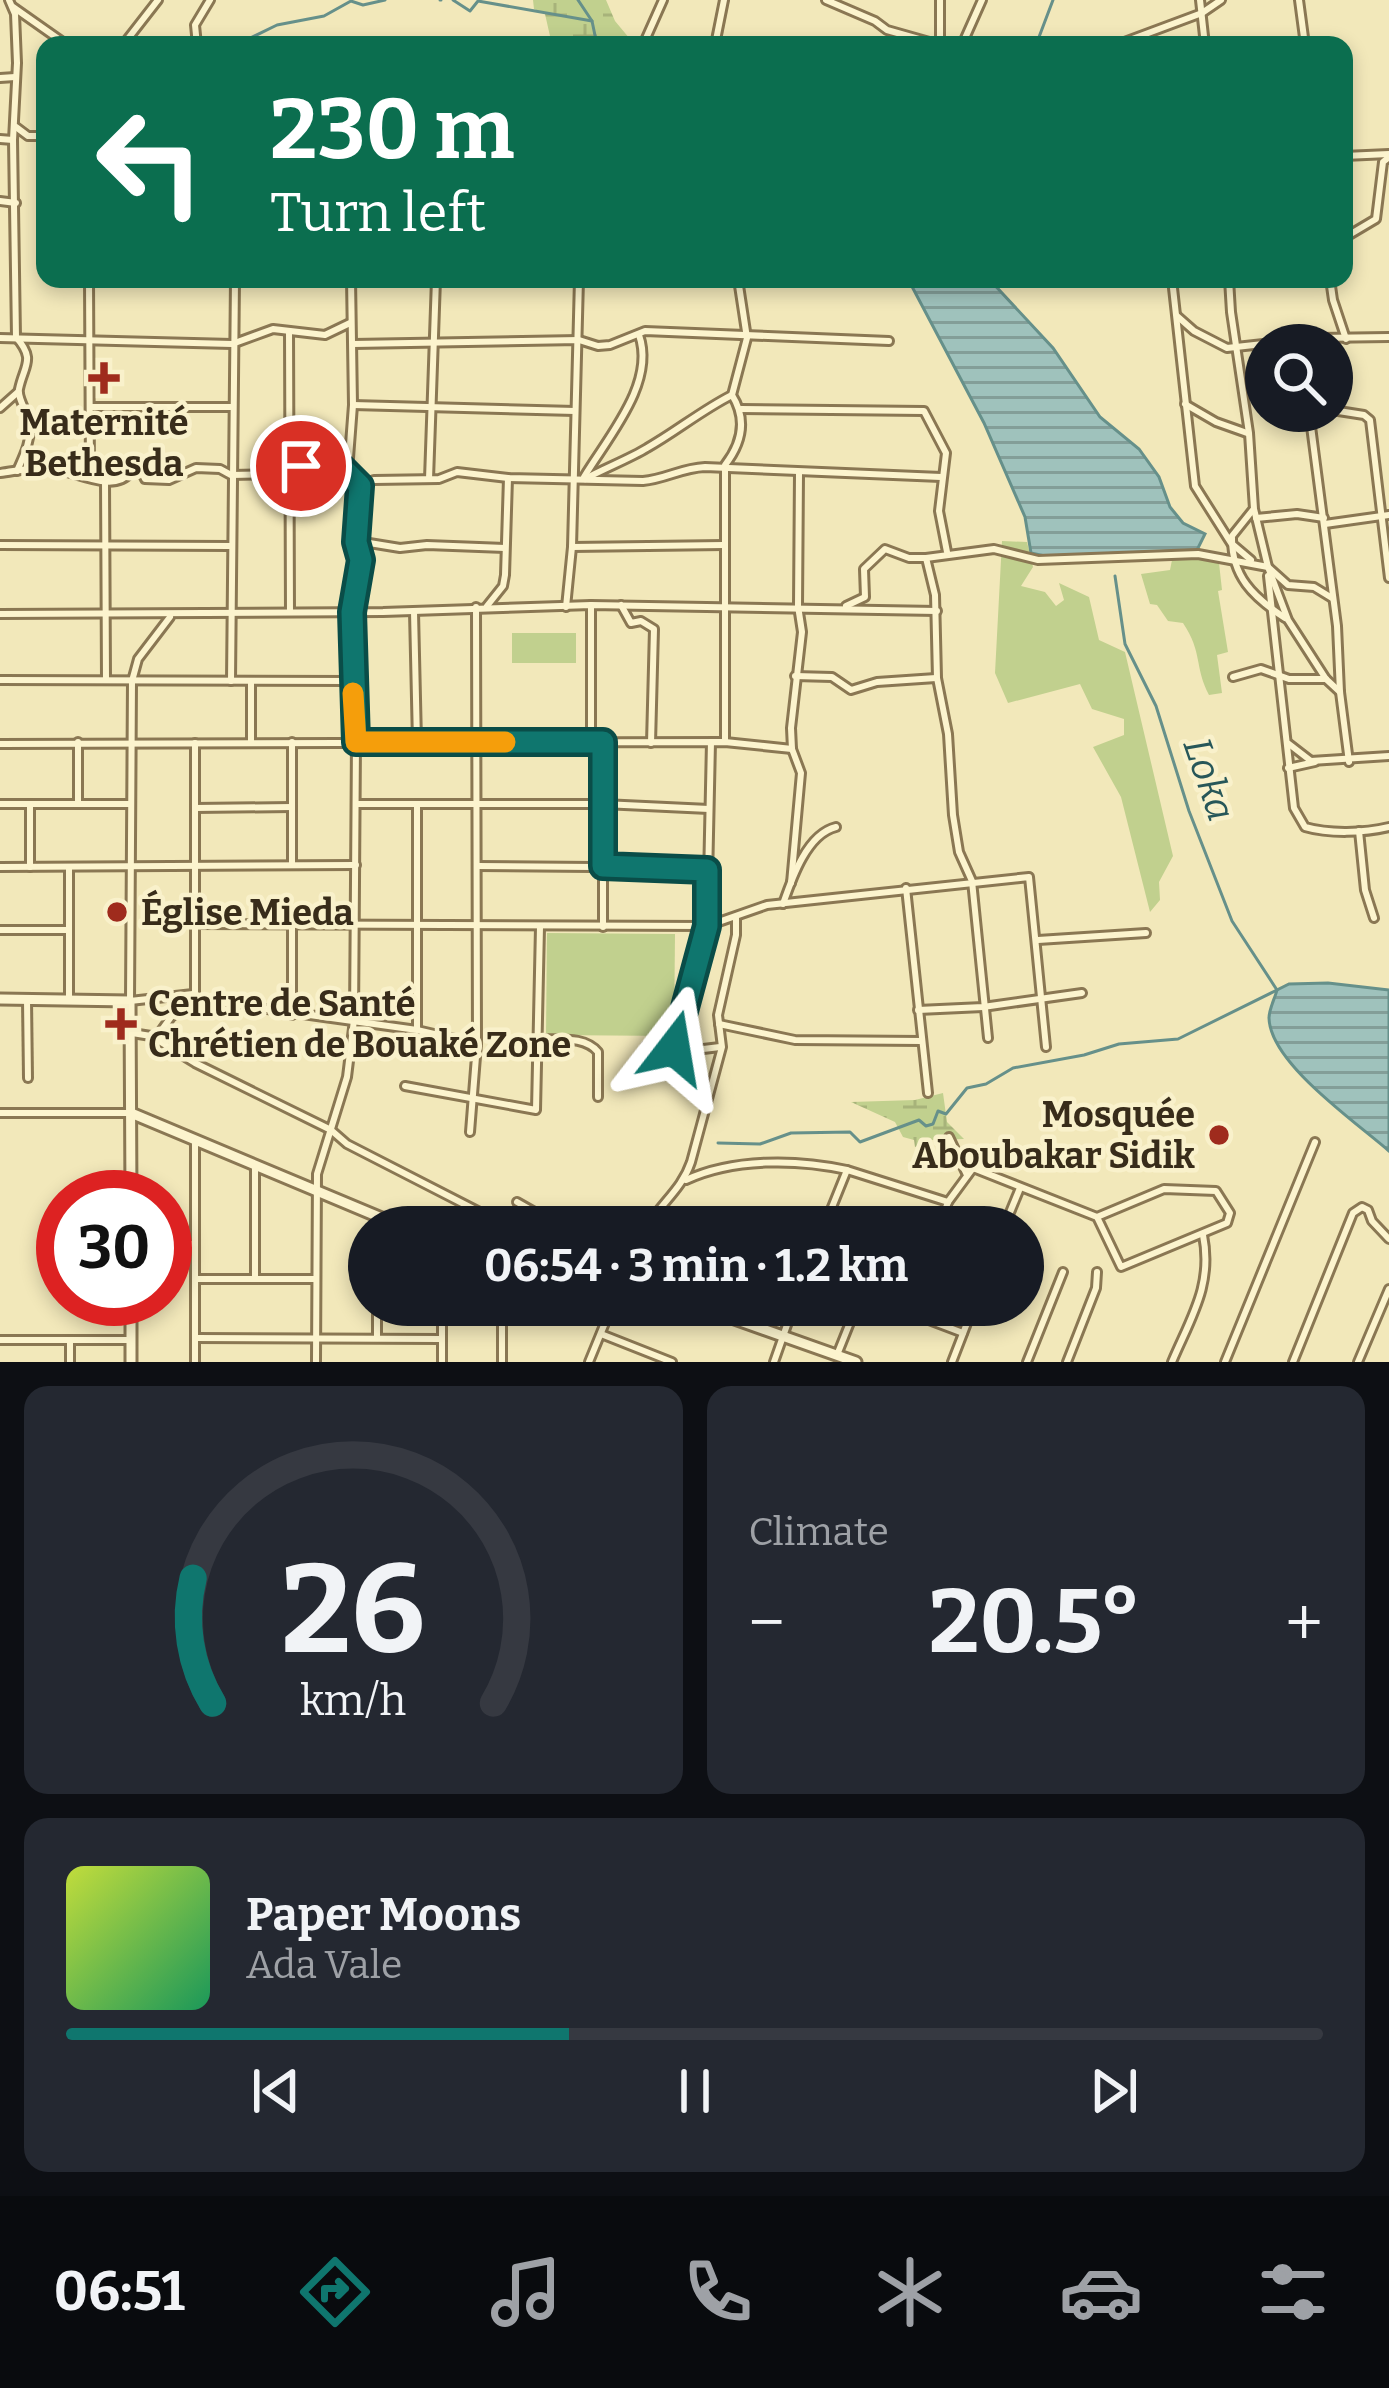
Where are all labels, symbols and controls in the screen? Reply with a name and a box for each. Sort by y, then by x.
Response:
text: 230 m [270,79,514,180]
icon: left [72,84,228,240]
text: Turn left [270,181,486,245]
map controls [1245,324,1353,432]
button: search [1245,324,1353,432]
marker: Maternité Bethesda [88,362,120,394]
place label: Maternité Bethesda [19,401,189,486]
pin [250,415,352,517]
icon: arrive [268,433,334,499]
water label: Loka [1174,732,1245,827]
place label: Église Mieda [141,889,354,935]
marker: Église Mieda [104,899,130,925]
place label: Centre de Santé Chrétien de Bouaké Zone [148,982,571,1067]
position arrow [611,985,737,1111]
marker: Centre de Santé Chrétien de Bouaké Zone [105,1008,137,1040]
place label: Mosquée Aboubakar Sidik [912,1093,1196,1178]
marker: Mosquée Aboubakar Sidik [1206,1122,1232,1148]
speed limit sign: 30 [36,1170,192,1326]
text: 06:54 · 3 min · 1.2 km [484,1239,908,1293]
text: Climate [749,1509,889,1555]
text: 26 [281,1535,425,1685]
text: 20.5° [929,1568,1141,1676]
text: − [749,1583,785,1662]
text: + [1285,1583,1323,1662]
text: km/h [300,1675,406,1726]
text: Paper Moons [246,1888,521,1942]
text: Ada Vale [246,1942,402,1988]
icon: previous [243,2058,309,2124]
icon: pause [662,2058,728,2124]
icon: next [1081,2058,1147,2124]
icon: directions [293,2250,377,2334]
icon: music [484,2250,568,2334]
icon: phone [676,2250,760,2334]
icon: climate [868,2250,952,2334]
icon: car [1059,2250,1143,2334]
icon: filters [1251,2250,1335,2334]
text: 06:51 [54,2260,185,2324]

